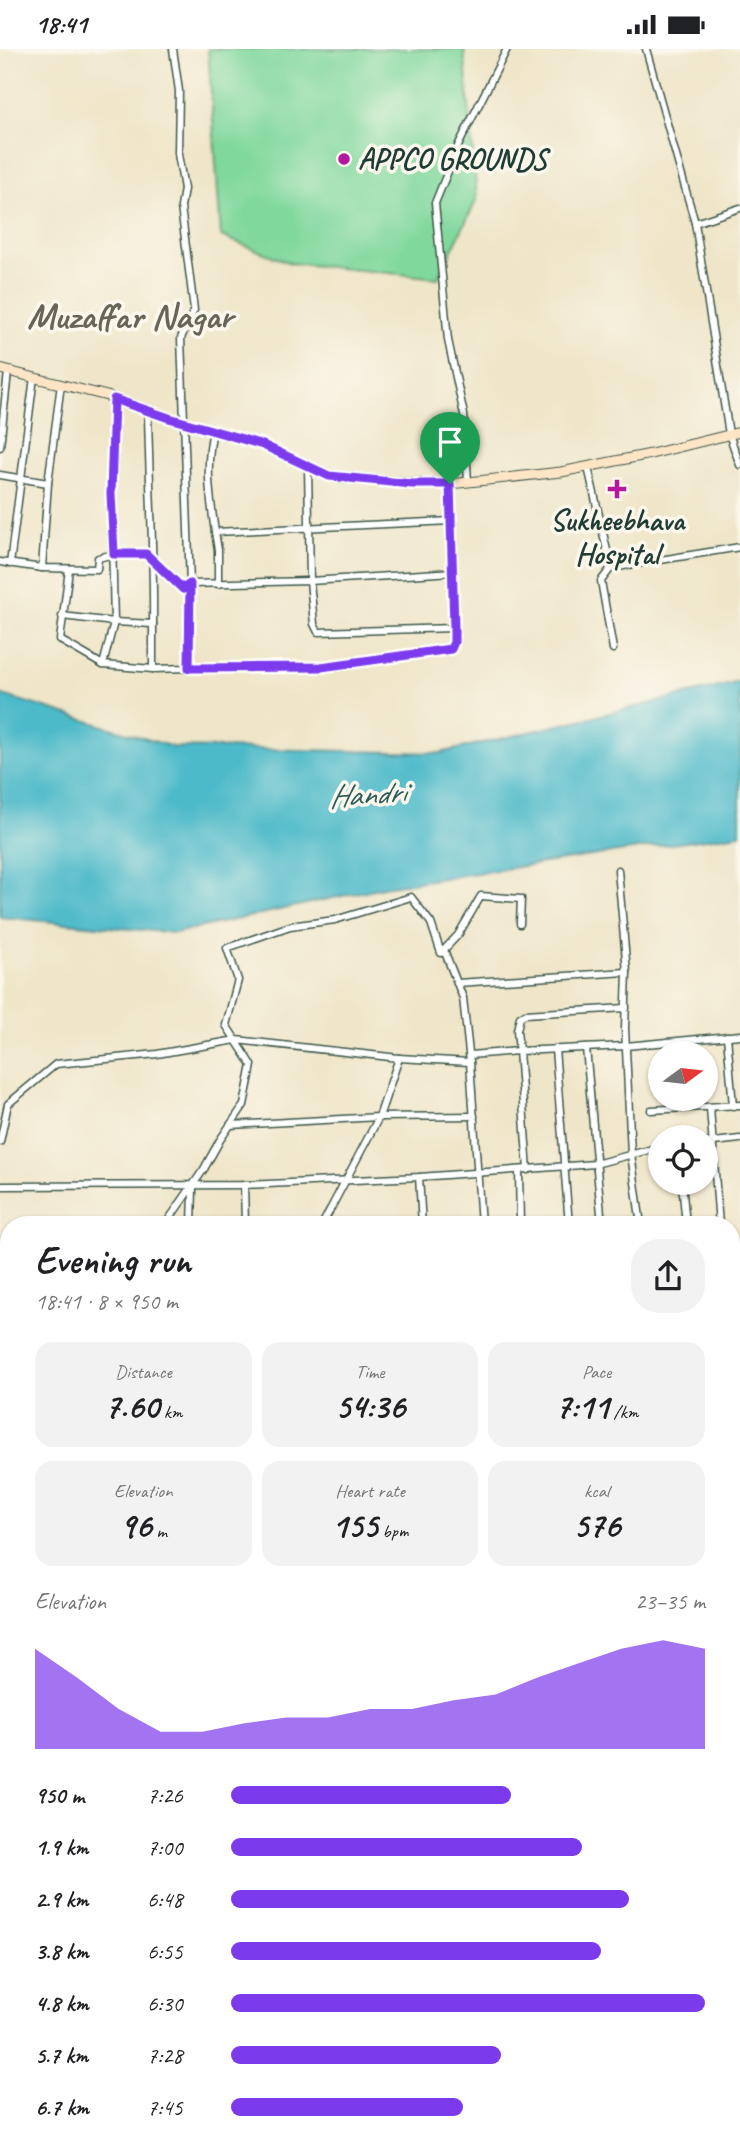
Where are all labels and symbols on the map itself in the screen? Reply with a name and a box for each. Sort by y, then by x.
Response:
place label: APPCO GROUNDS [358,140,551,178]
marker: APPCO GROUNDS [336,151,352,167]
district label: Muzaffar Nagar [27,292,237,339]
pin [420,412,480,484]
marker: Sukheebhava Hospital [607,479,627,499]
place label: Sukheebhava Hospital [550,501,687,573]
water label: Handri [327,770,415,817]
north arrow [648,1041,718,1111]

